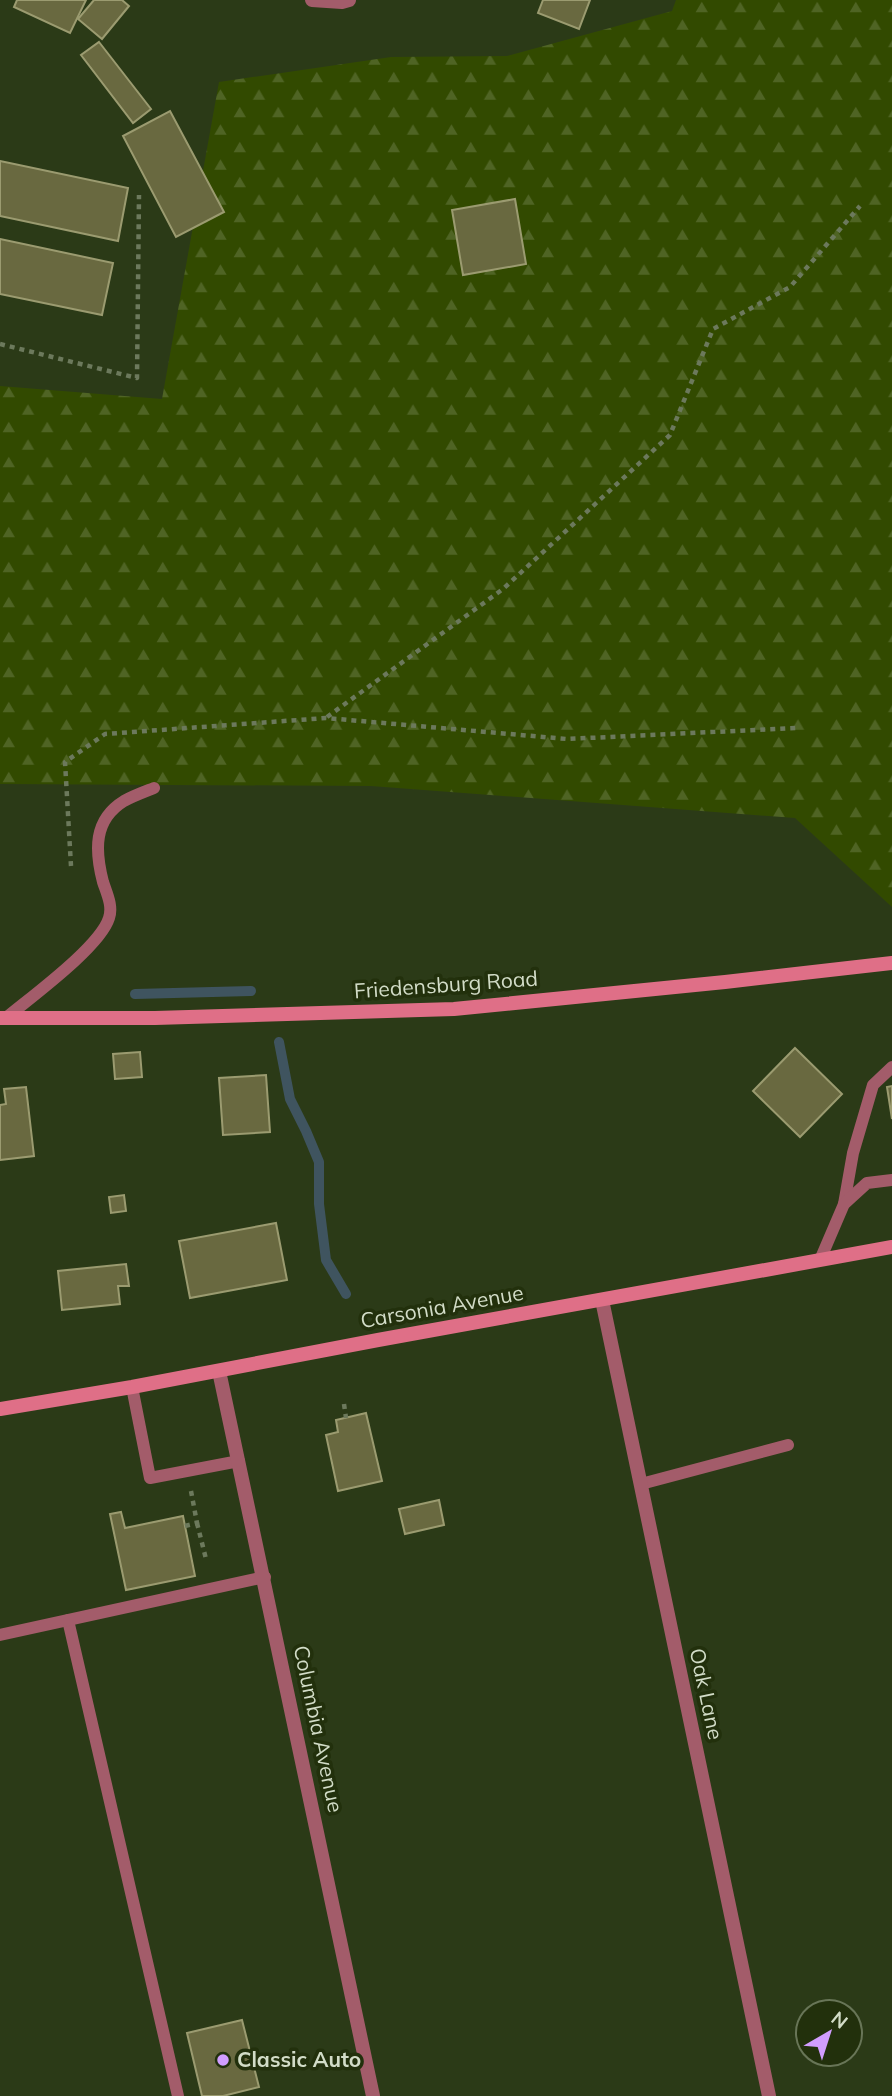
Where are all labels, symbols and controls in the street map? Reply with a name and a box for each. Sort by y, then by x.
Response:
street label: Friedensburg Road [353,965,539,1003]
street label: Carsonia Avenue [358,1279,525,1333]
street label: Columbia Avenue [289,1643,349,1815]
street label: Oak Lane [685,1646,729,1742]
north arrow [794,1998,864,2068]
text: N [827,2006,853,2034]
place label: Classic Auto [237,2046,361,2072]
marker: Classic Auto [215,2052,231,2068]

